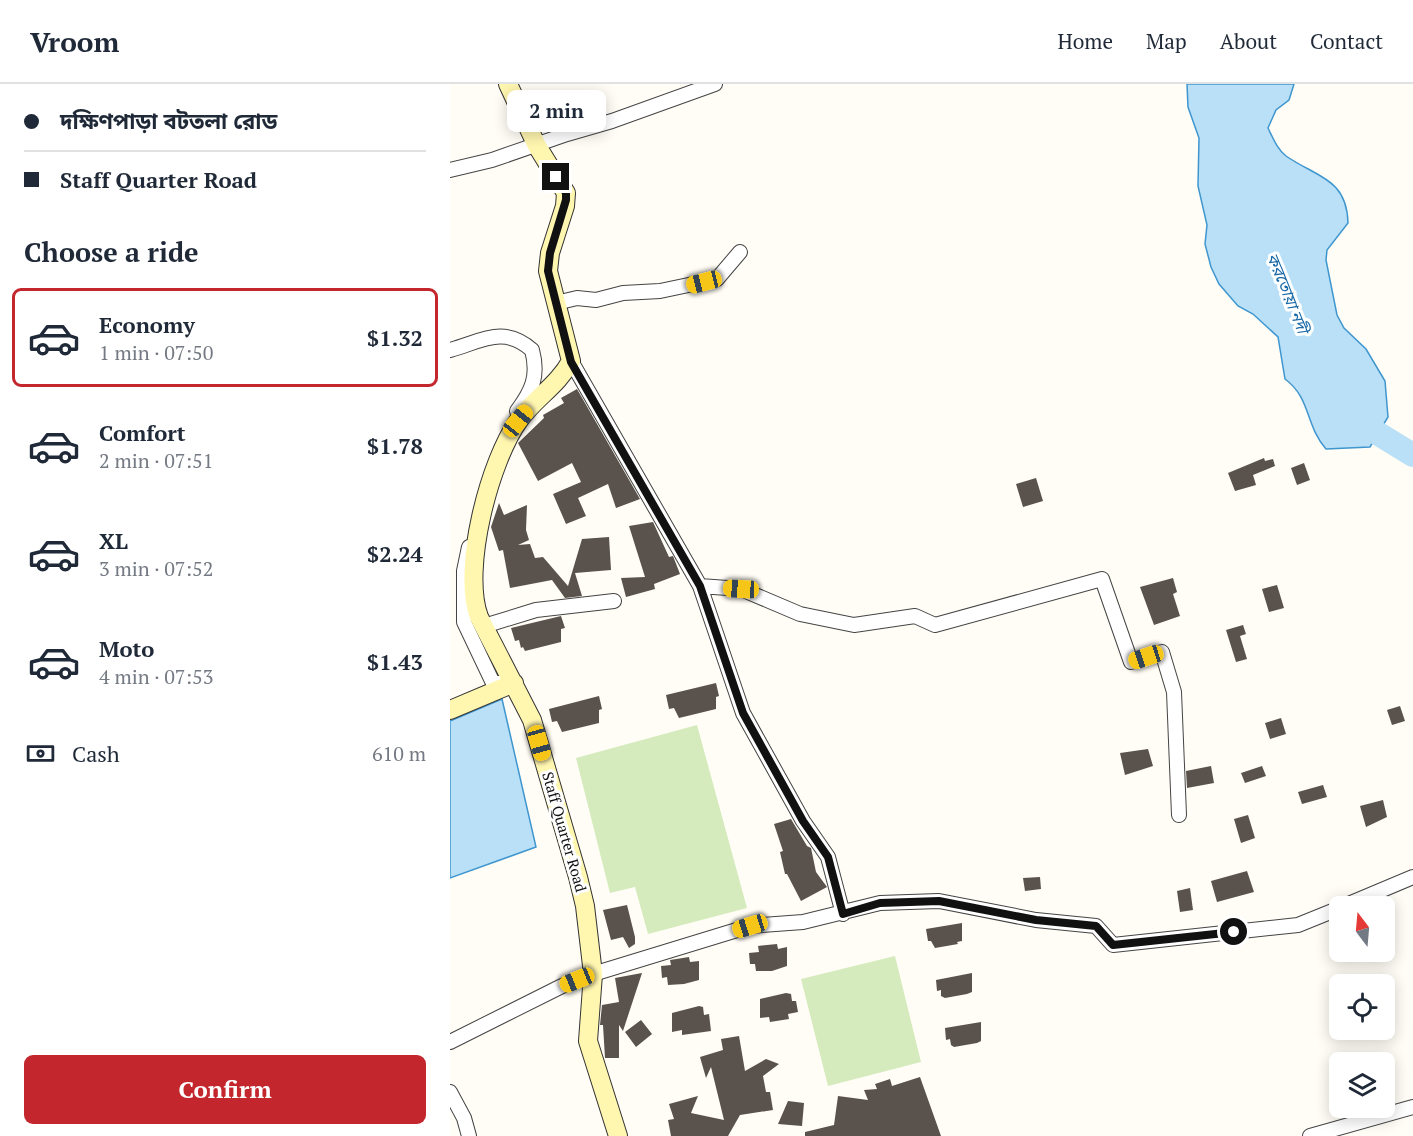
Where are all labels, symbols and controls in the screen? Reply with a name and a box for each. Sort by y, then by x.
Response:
text: Vroom [30,23,119,60]
text: Home [1057,27,1113,55]
text: Map [1146,27,1187,55]
text: About [1220,27,1277,55]
text: Contact [1310,27,1383,55]
callout: 2 min [507,90,606,132]
text: 2 min [529,97,584,124]
text: দক্ষিণপাড়া বটতলা রোড [60,106,277,135]
route end [542,163,569,190]
text: Staff Quarter Road [60,165,257,194]
text: Choose a ride [24,234,199,270]
water label: করতোয়া নদী [1262,250,1315,339]
car [684,269,724,295]
text: Economy [99,310,195,339]
icon: car [27,311,81,365]
text: $1.32 [367,323,423,352]
text: 1 min · 07:50 [99,339,213,366]
car [500,401,536,441]
text: Comfort [99,418,185,447]
icon: car [27,419,81,473]
text: $1.78 [367,431,423,460]
text: 2 min · 07:51 [99,447,213,474]
text: XL [99,526,128,555]
icon: car [27,527,81,581]
text: $2.24 [367,539,423,568]
text: 3 min · 07:52 [99,555,213,582]
car [723,579,759,599]
text: Moto [99,634,154,663]
icon: car [27,635,81,689]
car [1126,643,1166,671]
text: $1.43 [367,647,423,676]
text: 4 min · 07:53 [99,663,213,690]
car [525,723,553,763]
icon: cash [24,737,57,770]
text: Cash [72,739,120,768]
text: 610 m [372,740,426,767]
street label: Staff Quarter Road [538,769,592,894]
north arrow [1329,896,1395,962]
map controls [1329,896,1395,1118]
car [730,912,770,940]
route start [1220,918,1247,945]
car [557,965,597,995]
button: locate [1329,974,1395,1040]
button: layers [1329,1052,1395,1118]
button: Confirm [24,1055,426,1124]

